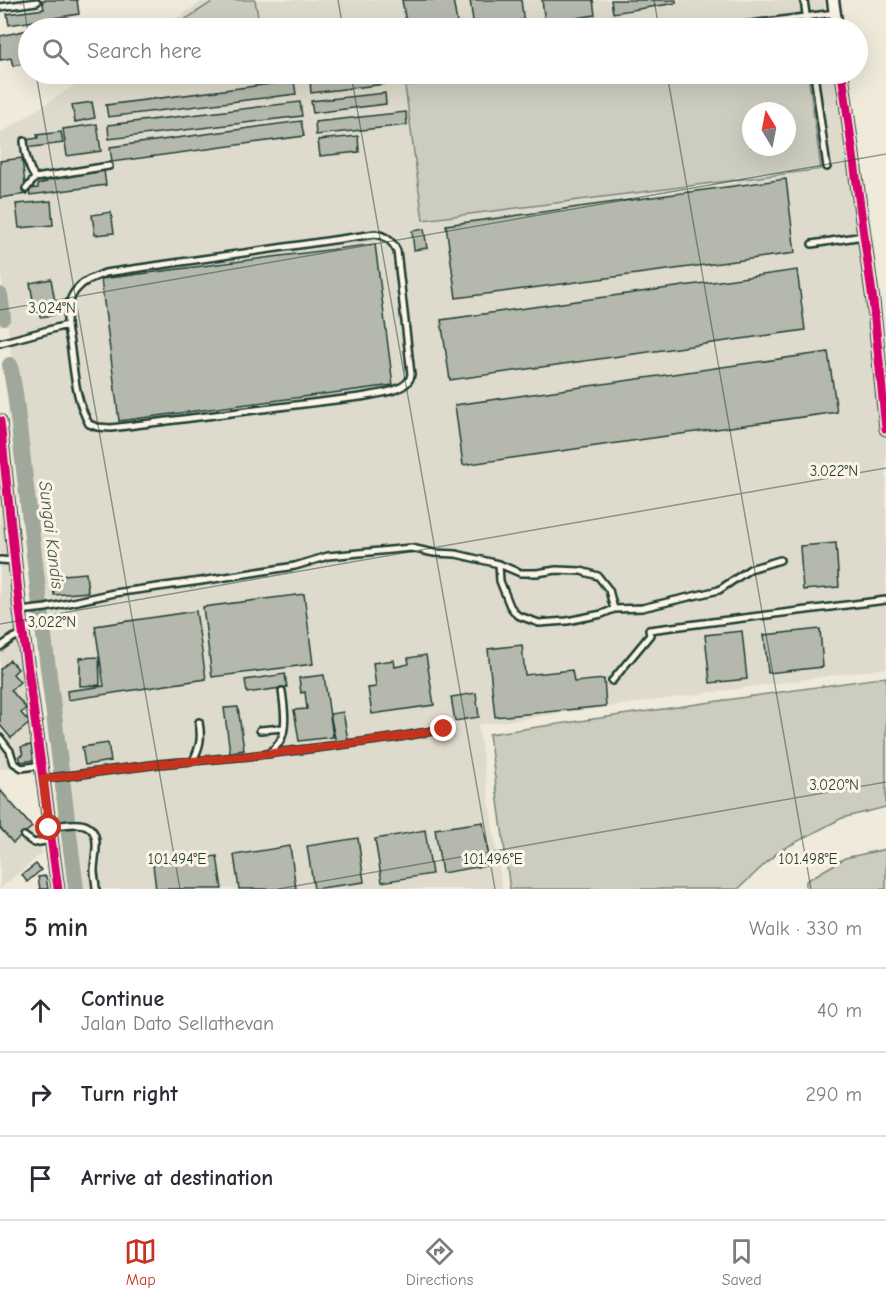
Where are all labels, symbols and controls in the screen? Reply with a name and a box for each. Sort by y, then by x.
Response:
search box [18,18,868,84]
icon: search [39,35,72,68]
text: Search here [87,38,202,64]
north arrow [742,102,796,156]
text: 3.024°N [28,299,76,317]
text: 3.022°N [810,462,858,480]
water label: Sungai Kandis [34,480,68,591]
text: 3.022°N [28,613,76,631]
route end [430,715,456,741]
text: 3.020°N [809,776,859,794]
route start [35,814,61,840]
text: 101.494°E [148,850,206,868]
text: 101.496°E [463,850,523,868]
text: 101.498°E [778,850,838,868]
text: 5 min [24,913,88,943]
text: Walk · 330 m [749,917,862,940]
text: Continue [81,986,164,1012]
icon: ahead [24,994,57,1027]
text: 40 m [817,999,862,1022]
text: Jalan Dato Sellathevan [81,1012,274,1035]
icon: right [24,1078,57,1111]
text: Turn right [81,1081,178,1107]
text: 290 m [806,1083,862,1106]
icon: arrive [24,1162,57,1195]
text: Arrive at destination [81,1165,273,1191]
tab: Map [124,1235,157,1289]
tab: Directions [406,1235,473,1289]
tab: Saved [722,1235,762,1289]

